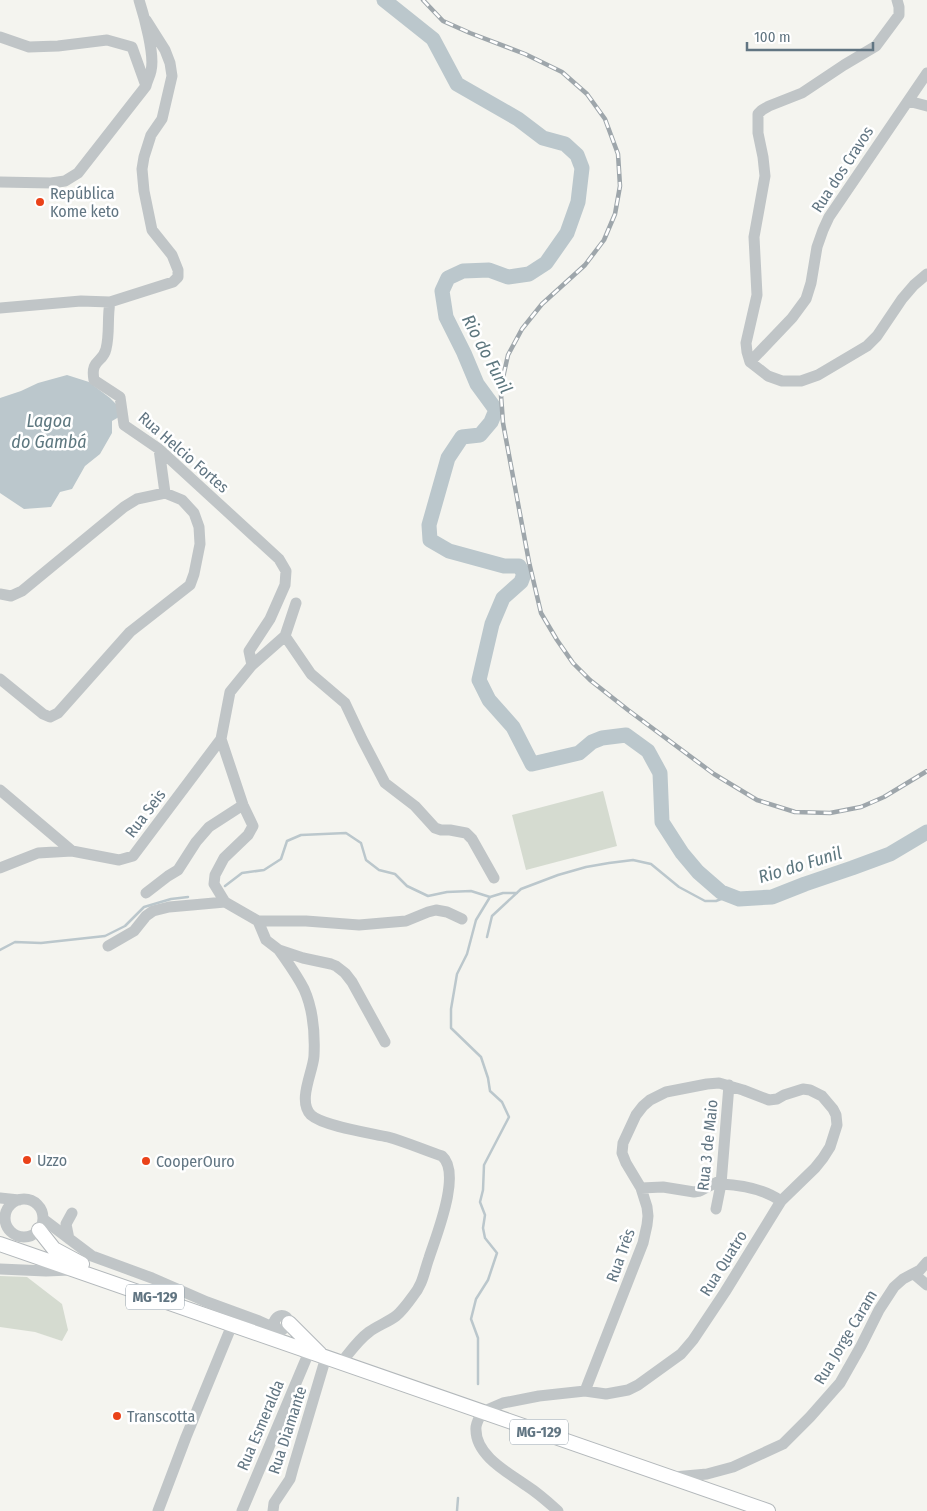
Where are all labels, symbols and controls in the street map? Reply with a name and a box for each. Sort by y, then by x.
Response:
scale bar [747,20,873,52]
text: 100 m [754,28,791,46]
street label: Rua dos Cravos [807,122,877,216]
place label: República Kome keto [50,184,119,221]
marker: República Kome keto [34,196,46,208]
water label: Rio do Funil [457,311,517,397]
street label: Rua Helcio Fortes [135,408,233,497]
water label: Lagoa do Gambá [11,410,87,453]
street label: Rua Seis [121,785,170,841]
water label: Rio do Funil [756,842,845,888]
street label: Rua 3 de Maio [693,1099,722,1192]
place label: Uzzo [37,1151,67,1170]
place label: CooperOuro [156,1152,235,1171]
marker: Uzzo [21,1154,33,1166]
marker: CooperOuro [140,1155,152,1167]
street label: Rua Três [602,1226,639,1284]
street label: Rua Quatro [696,1227,751,1300]
road number: MG-129 [126,1284,184,1310]
street label: Rua Jorge Caram [810,1287,881,1388]
street label: Rua Esmeralda [233,1377,288,1473]
street label: Rua Diamante [264,1384,311,1477]
place label: Transcotta [127,1407,195,1426]
marker: Transcotta [111,1410,123,1422]
road number: MG-129 [510,1420,568,1444]

